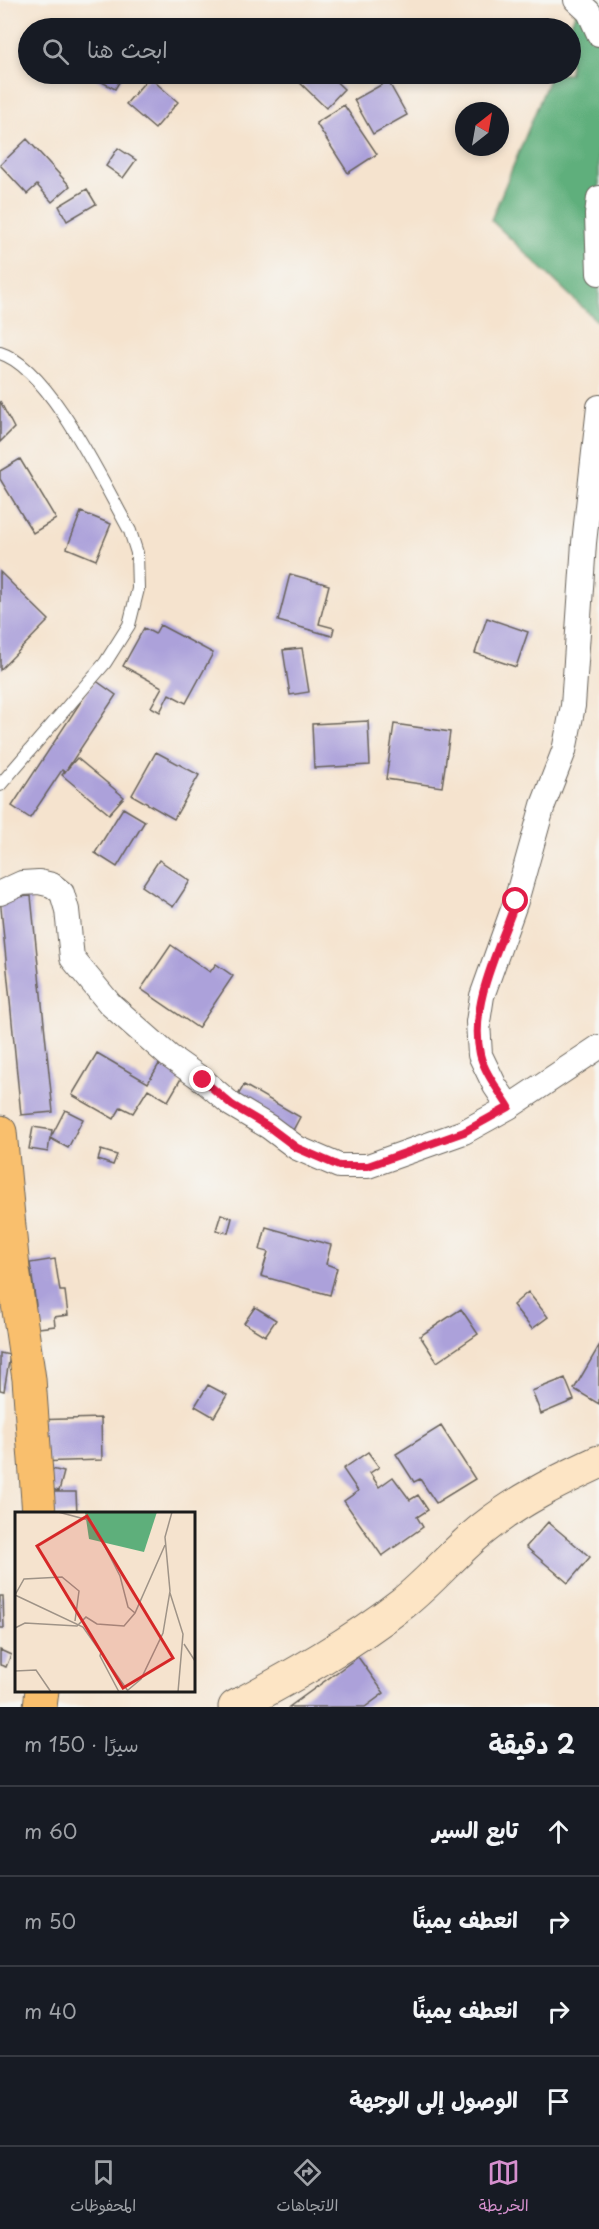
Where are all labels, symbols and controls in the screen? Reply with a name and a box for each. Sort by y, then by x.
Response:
search box [18,18,581,84]
text: ابحث هنا [87,32,168,65]
icon: search [39,35,72,68]
north arrow [455,102,509,156]
route start [502,887,528,913]
route end [189,1066,215,1092]
inset map [15,1512,195,1692]
text: 2 دقيقة [488,1724,575,1763]
text: سيرًا · 150 m [24,1729,139,1759]
text: تابع السير [433,1812,518,1845]
icon: ahead [542,1815,575,1848]
text: 60 m [24,1816,77,1846]
text: انعطف يمينًا [413,1902,518,1935]
icon: right [542,1905,575,1938]
text: 50 m [24,1906,76,1936]
text: انعطف يمينًا [413,1992,518,2025]
icon: right [542,1995,575,2028]
text: 40 m [24,1996,77,2026]
text: الوصول إلى الوجهة [349,2082,518,2115]
icon: arrive [542,2085,575,2118]
tab: المحفوظات [70,2156,136,2220]
tab: الاتجاهات [277,2156,338,2220]
tab: الخريطة [479,2156,529,2220]

